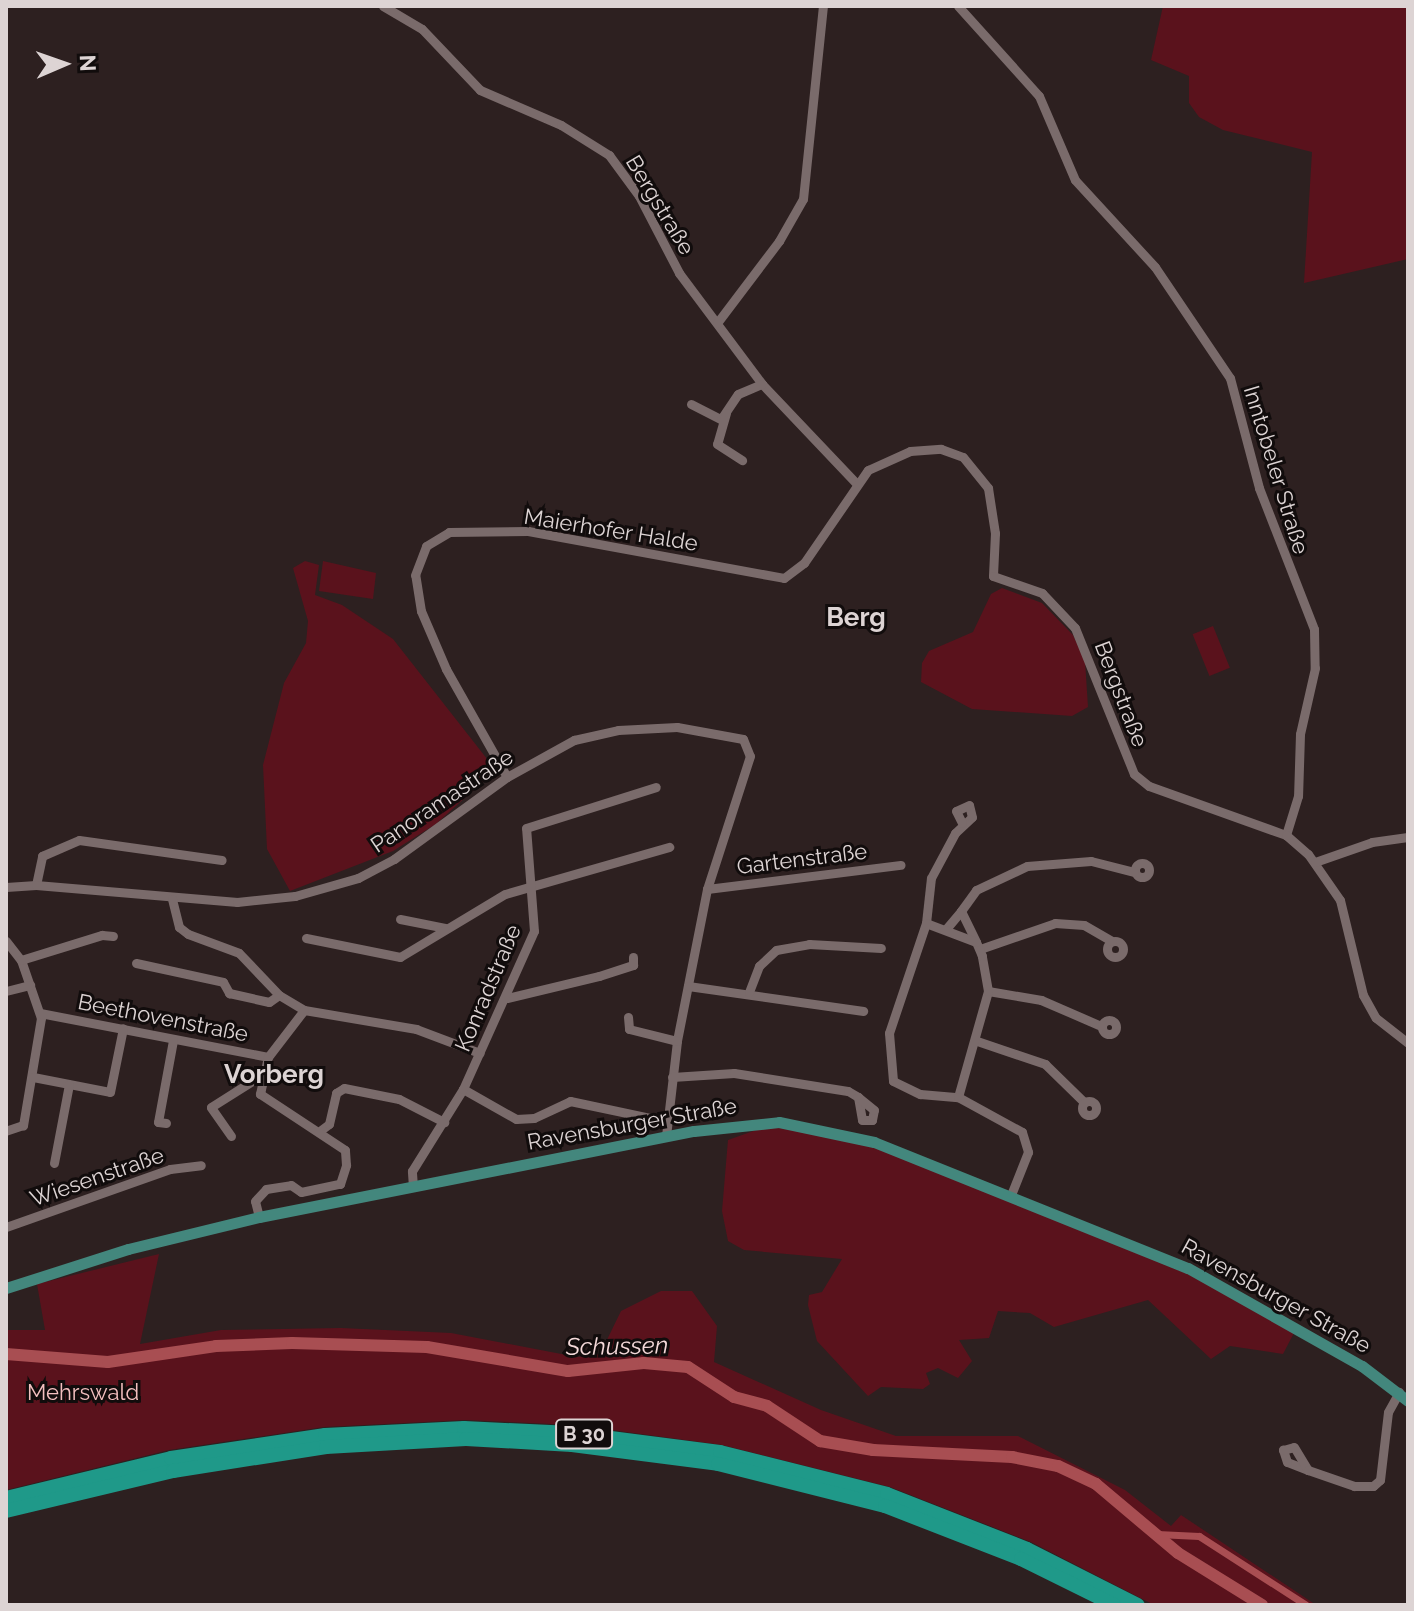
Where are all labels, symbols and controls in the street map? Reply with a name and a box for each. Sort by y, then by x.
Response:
north arrow [24,24,104,104]
text: N [75,54,101,72]
street label: Bergstraße [620,151,700,259]
street label: Inntobeler Straße [1238,382,1314,558]
street label: Maierhofer Halde [522,503,700,557]
district label: Berg [826,602,886,634]
street label: Bergstraße [1089,637,1153,751]
street label: Panoramastraße [366,744,518,858]
street label: Gartenstraße [735,838,869,880]
street label: Konradstraße [449,921,527,1055]
street label: Beethovenstraße [76,989,250,1047]
district label: Vorberg [224,1059,324,1091]
street label: Ravensburger Straße [525,1093,739,1155]
street label: Wiesenstraße [27,1142,167,1212]
street label: Ravensburger Straße [1177,1233,1375,1359]
water label: Schussen [566,1331,668,1361]
park label: Mehrswald [27,1380,139,1406]
road number: B 30 [554,1418,614,1450]

